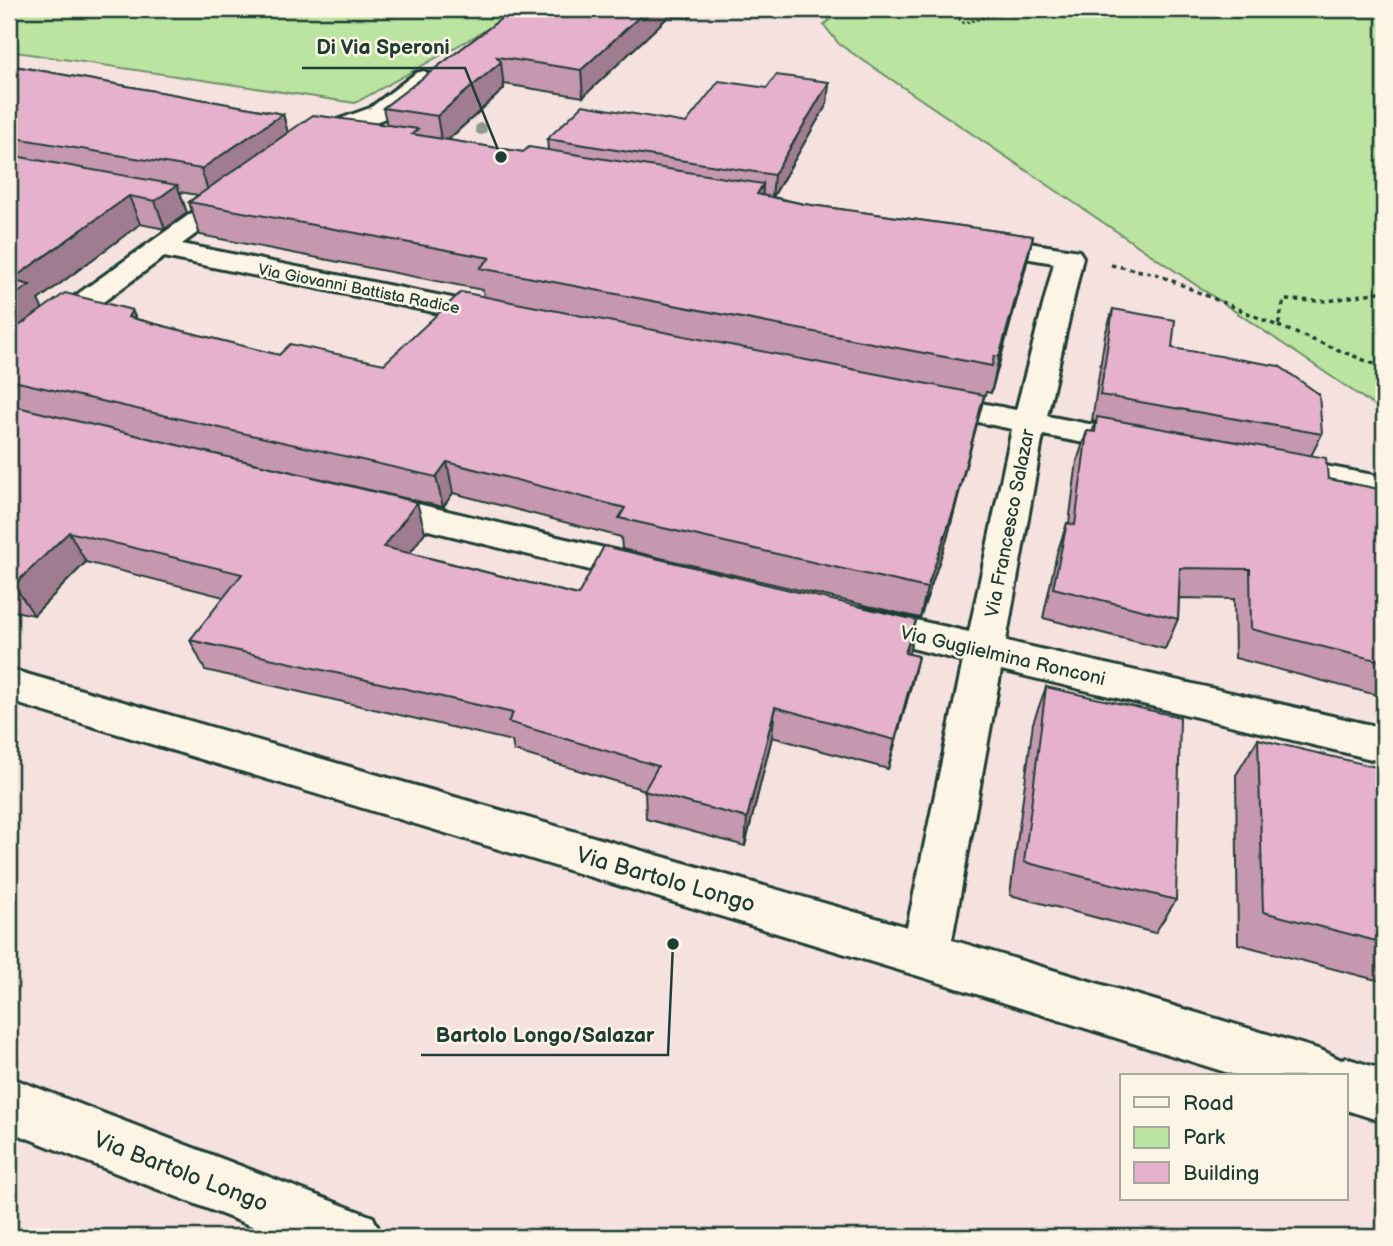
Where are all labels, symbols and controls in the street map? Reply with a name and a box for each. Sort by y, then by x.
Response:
callout: Di Via Speroni [302,26,465,68]
text: Di Via Speroni [316,35,450,60]
street label: Via Giovanni Battista Radice [256,261,462,318]
street label: Via Francesco Salazar [981,426,1040,619]
street label: Via Guglielmina Ronconi [898,622,1108,691]
street label: Via Bartolo Longo [573,841,758,919]
callout: Bartolo Longo/Salazar [421,1013,668,1055]
text: Bartolo Longo/Salazar [436,1023,655,1048]
legend [1120,1074,1348,1200]
text: Road [1183,1091,1234,1116]
text: Park [1183,1125,1226,1150]
street label: Via Bartolo Longo [89,1126,272,1218]
text: Building [1183,1161,1259,1186]

